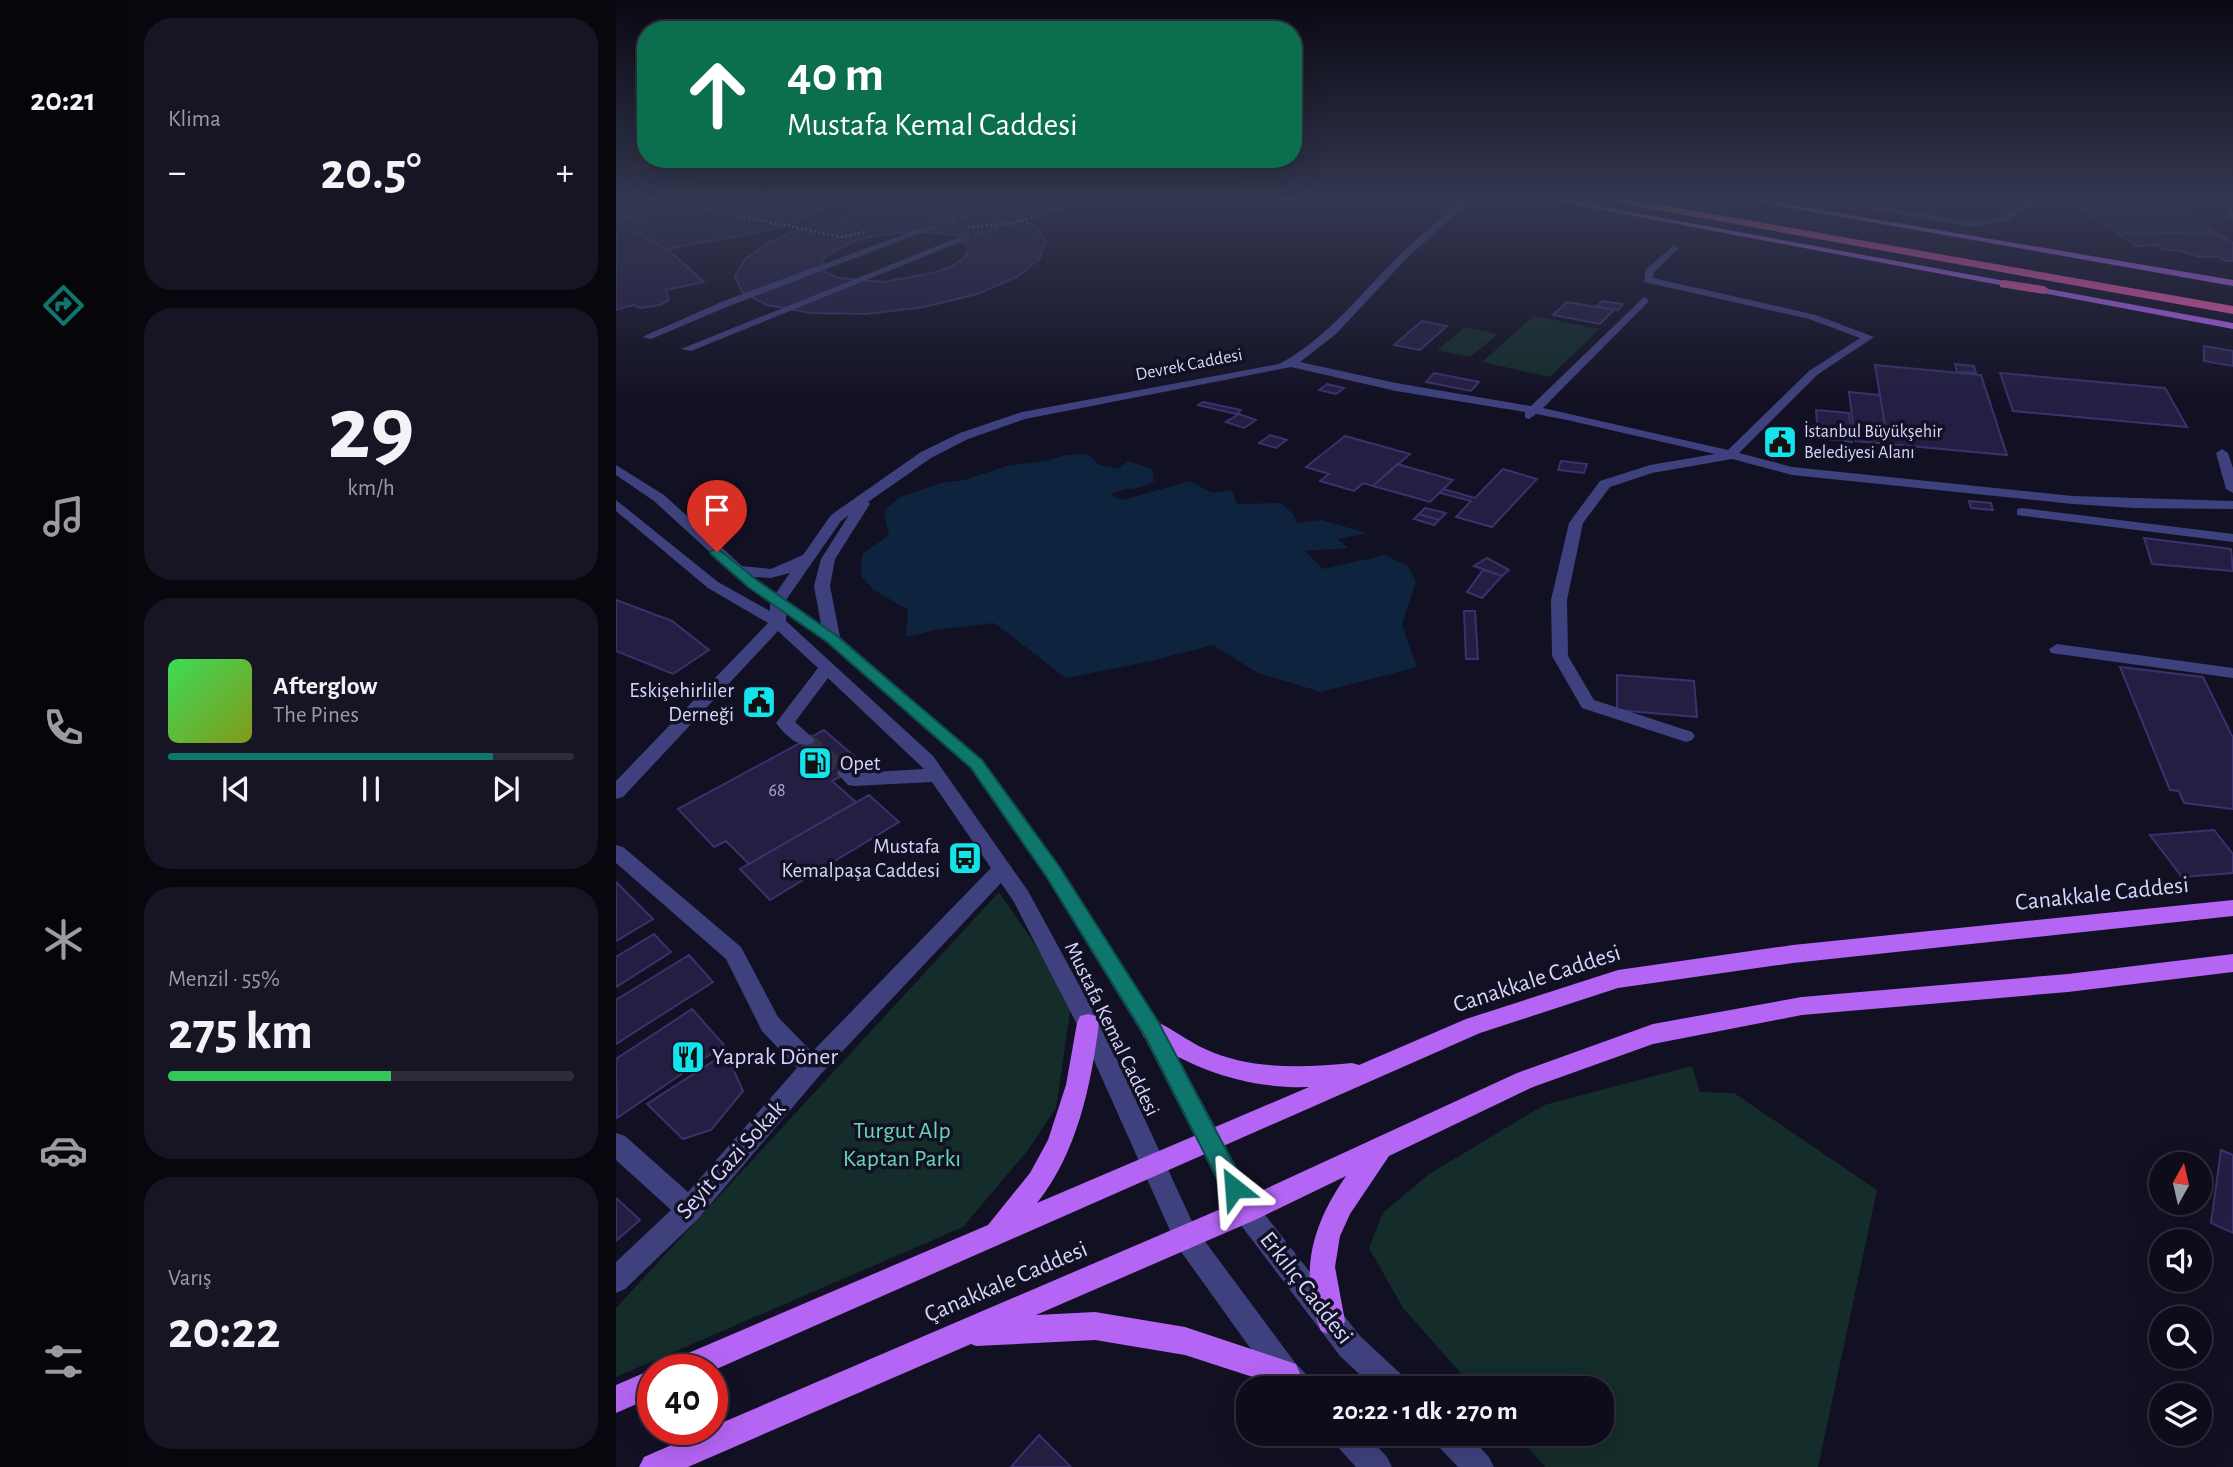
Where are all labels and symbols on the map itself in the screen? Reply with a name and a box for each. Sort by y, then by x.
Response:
street label: Devrek Caddesi [1134,346,1244,384]
place label: İstanbul Büyükşehir Belediyesi Alanı [1804,421,1942,462]
public building icon: İstanbul Büyükşehir Belediyesi Alanı [1761,423,1799,461]
pin [687,480,747,552]
place label: Eskişehirliler Derneği [629,680,734,725]
public building icon: Eskişehirliler Derneği [740,683,778,721]
fuel station icon: Opet [796,744,834,782]
place label: Opet [840,753,881,774]
house number: 68 [769,782,786,800]
place label: Mustafa Kemalpaşa Caddesi [781,836,940,881]
bus stop icon: Mustafa Kemalpaşa Caddesi [946,839,984,877]
street label: Canakkale Caddesi [2014,873,2190,915]
street label: Mustafa Kemal Caddesi [1061,939,1163,1119]
street label: Canakkale Caddesi [1450,941,1624,1017]
restaurant icon: Yaprak Döner [669,1038,707,1076]
place label: Yaprak Döner [712,1045,838,1069]
street label: Seyit Gazi Sokak [672,1096,790,1224]
park label: Turgut Alp Kaptan Parkı [843,1119,961,1171]
position arrow [1197,1151,1271,1225]
north arrow [2149,1152,2212,1214]
street label: Erkılıç Caddesi [1255,1227,1357,1349]
street label: Çanakkale Caddesi [921,1237,1091,1327]
speed limit sign: 40 [637,1354,728,1445]

